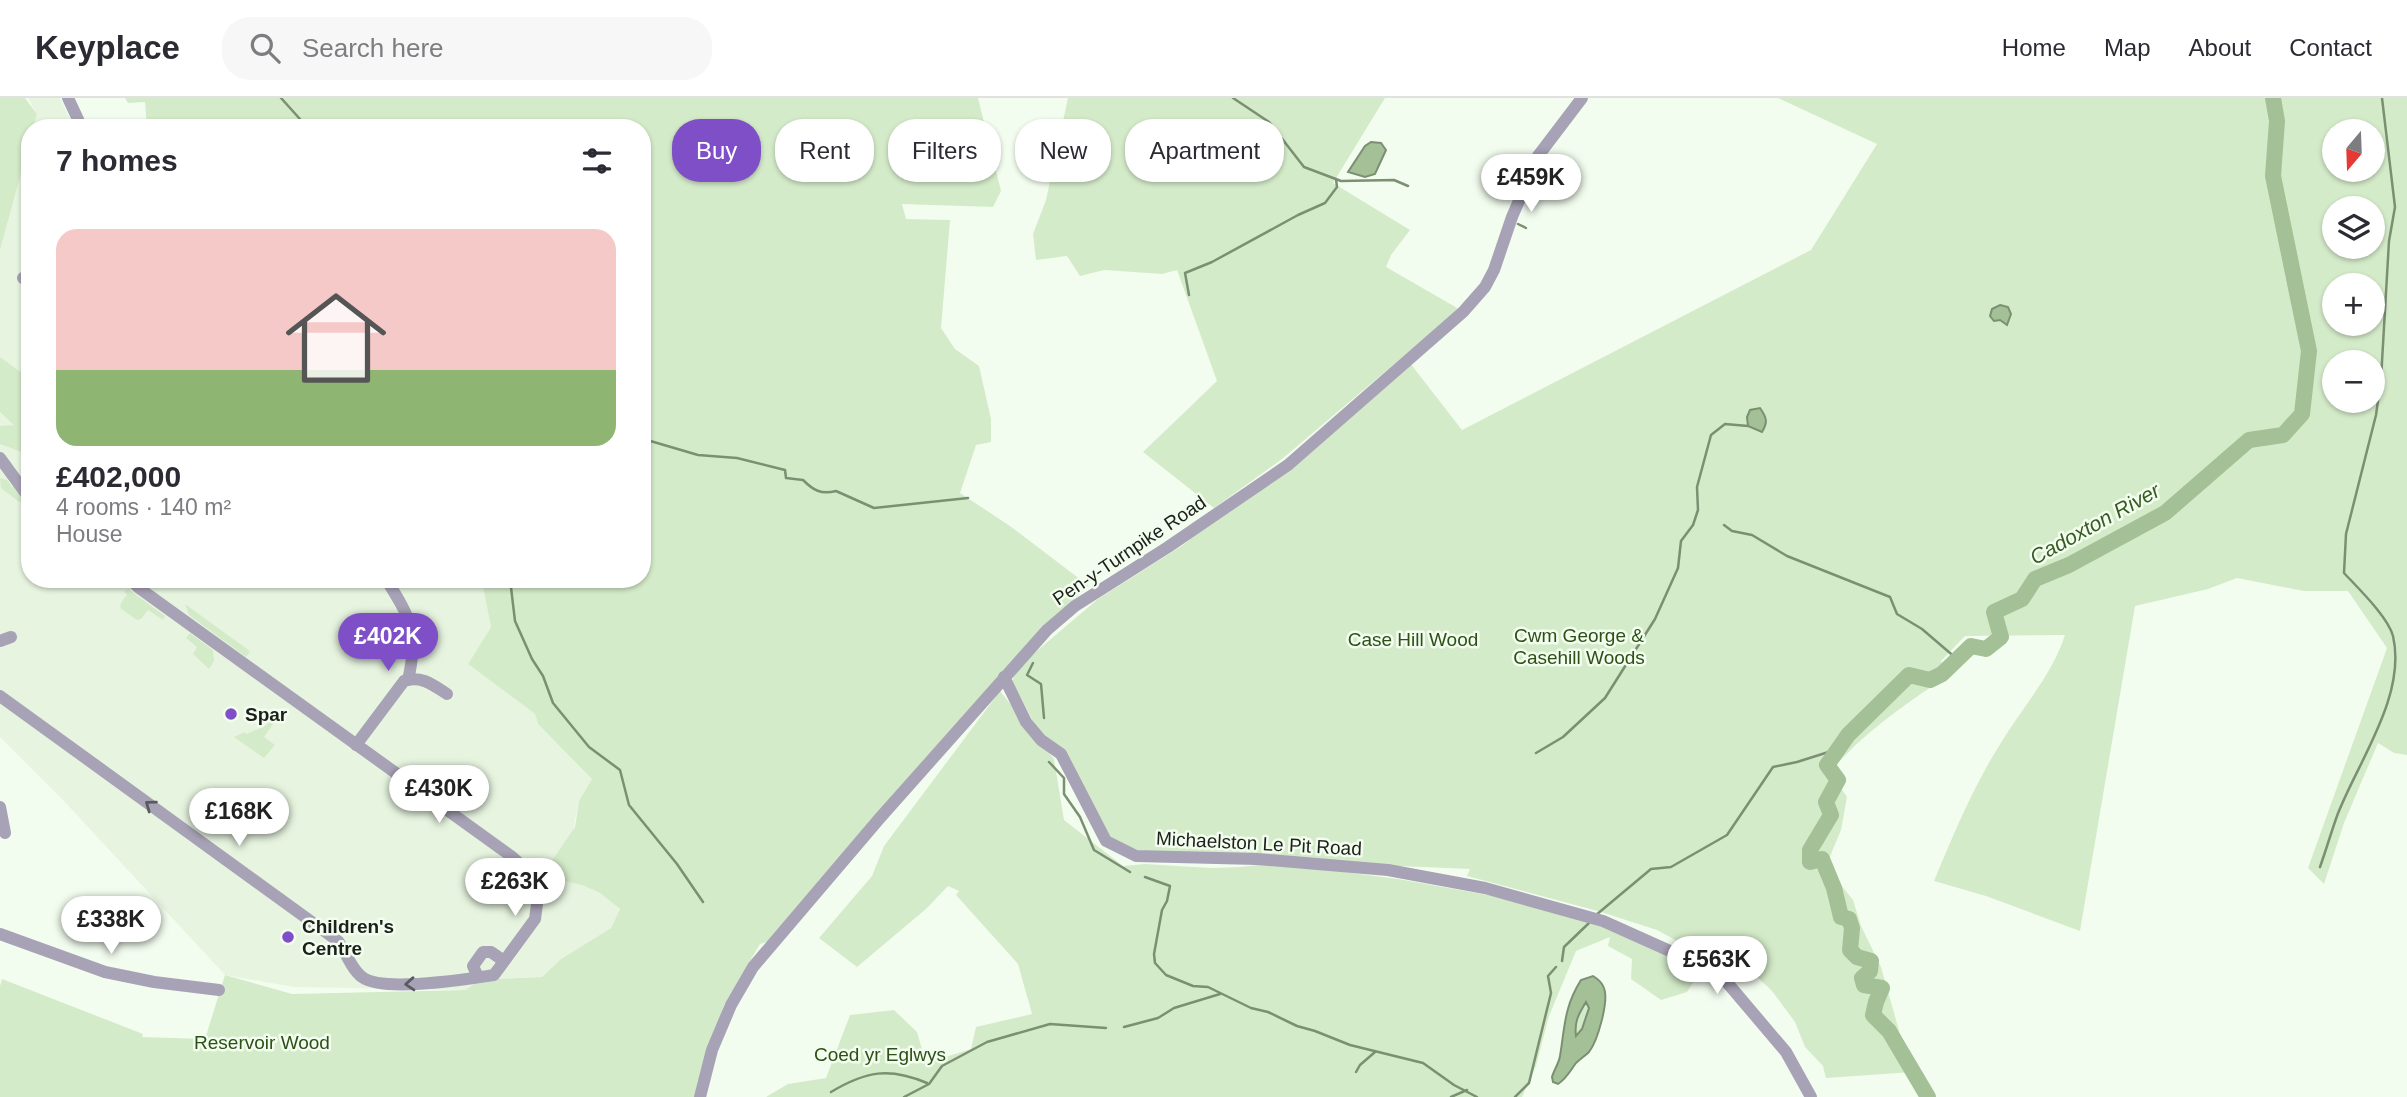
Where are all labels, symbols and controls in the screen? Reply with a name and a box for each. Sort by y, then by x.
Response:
search box [222,17,712,80]
text: Keyplace [35,29,180,66]
icon: search [246,29,284,67]
text: Search here [302,33,444,63]
text: Home [2002,34,2066,61]
text: Map [2104,34,2151,61]
text: About [2189,34,2251,61]
text: Contact [2289,34,2372,61]
chip: Buy [672,119,761,182]
chip: Rent [775,119,874,182]
chip: Filters [888,119,1001,182]
chip: New [1015,119,1111,182]
chip: Apartment [1125,119,1284,182]
north arrow [2322,119,2385,182]
map controls [2322,119,2385,413]
icon: filters [578,142,616,180]
text: 7 homes [56,144,178,177]
pin: £459K [1482,155,1580,214]
text: £459K [1497,164,1565,190]
button: layers [2322,196,2385,259]
button: + [2322,273,2385,336]
icon: home [273,275,399,401]
button: − [2322,350,2385,413]
text: £402,000 [56,460,181,493]
water label: Cadoxton River [2026,478,2165,569]
street label: Pen-y-Turnpike Road [1049,491,1210,609]
text: 4 rooms · 140 m² [56,494,231,520]
text: House [56,521,122,547]
pin: £402K [339,614,437,673]
text: £402K [354,623,422,649]
park label: Cwm George & Casehill Woods [1513,625,1645,668]
park label: Case Hill Wood [1348,629,1478,650]
place label: Spar [245,704,288,725]
marker: Spar [223,706,239,722]
pin: £430K [390,766,488,825]
text: £430K [405,775,473,801]
pin: £168K [190,788,288,848]
text: £168K [205,798,273,824]
one-way arrow [145,801,158,813]
street label: Michaelston Le Pit Road [1156,828,1362,859]
pin: £263K [466,858,564,918]
text: £263K [481,868,549,894]
pin: £338K [62,896,160,956]
text: £338K [77,906,145,932]
place label: Children's Centre [302,916,394,959]
marker: Children's Centre [280,929,296,945]
pin: £563K [1668,936,1766,996]
text: £563K [1683,946,1751,972]
one-way arrow [404,976,415,991]
park label: Reservoir Wood [194,1032,330,1053]
park label: Coed yr Eglwys [814,1044,946,1065]

